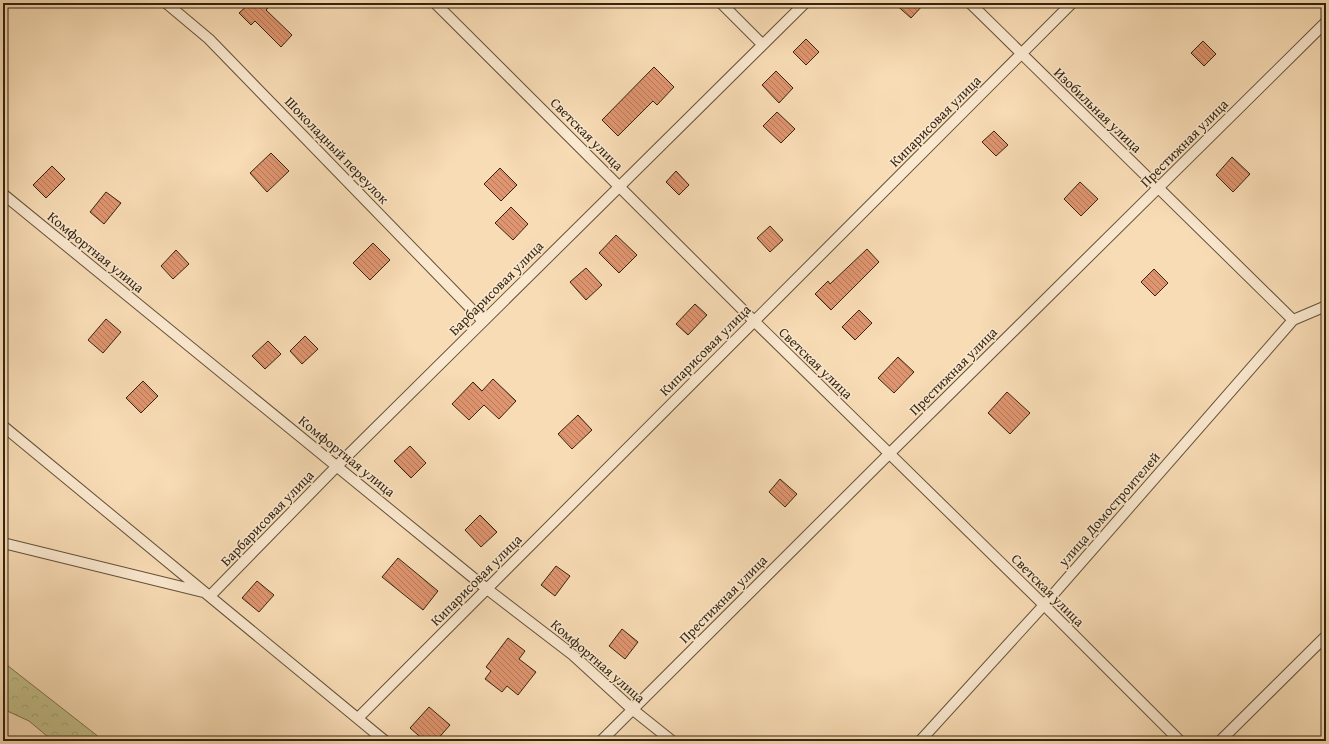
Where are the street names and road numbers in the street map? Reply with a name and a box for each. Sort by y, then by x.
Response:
street label: Изобильная улица [1050,63,1147,157]
street label: Кипарисовая улица [885,70,986,171]
street label: Шоколадный переулок [280,92,394,209]
street label: Светская улица [546,93,628,175]
street label: Престижная улица [1135,94,1233,192]
street label: Комфортная улица [43,207,149,298]
street label: Барбарисовая улица [444,236,548,340]
street label: Кипарисовая улица [655,299,756,400]
street label: Светская улица [775,322,858,404]
street label: Престижная улица [904,322,1002,420]
street label: Комфортная улица [294,411,400,502]
street label: улица Домостроителей [1053,447,1164,571]
street label: Барбарисовая улица [216,465,318,571]
street label: Кипарисовая улица [426,529,527,630]
street label: Светская улица [1007,549,1089,631]
street label: Престижная улица [674,550,772,648]
street label: Комфортная улица [546,614,650,708]

